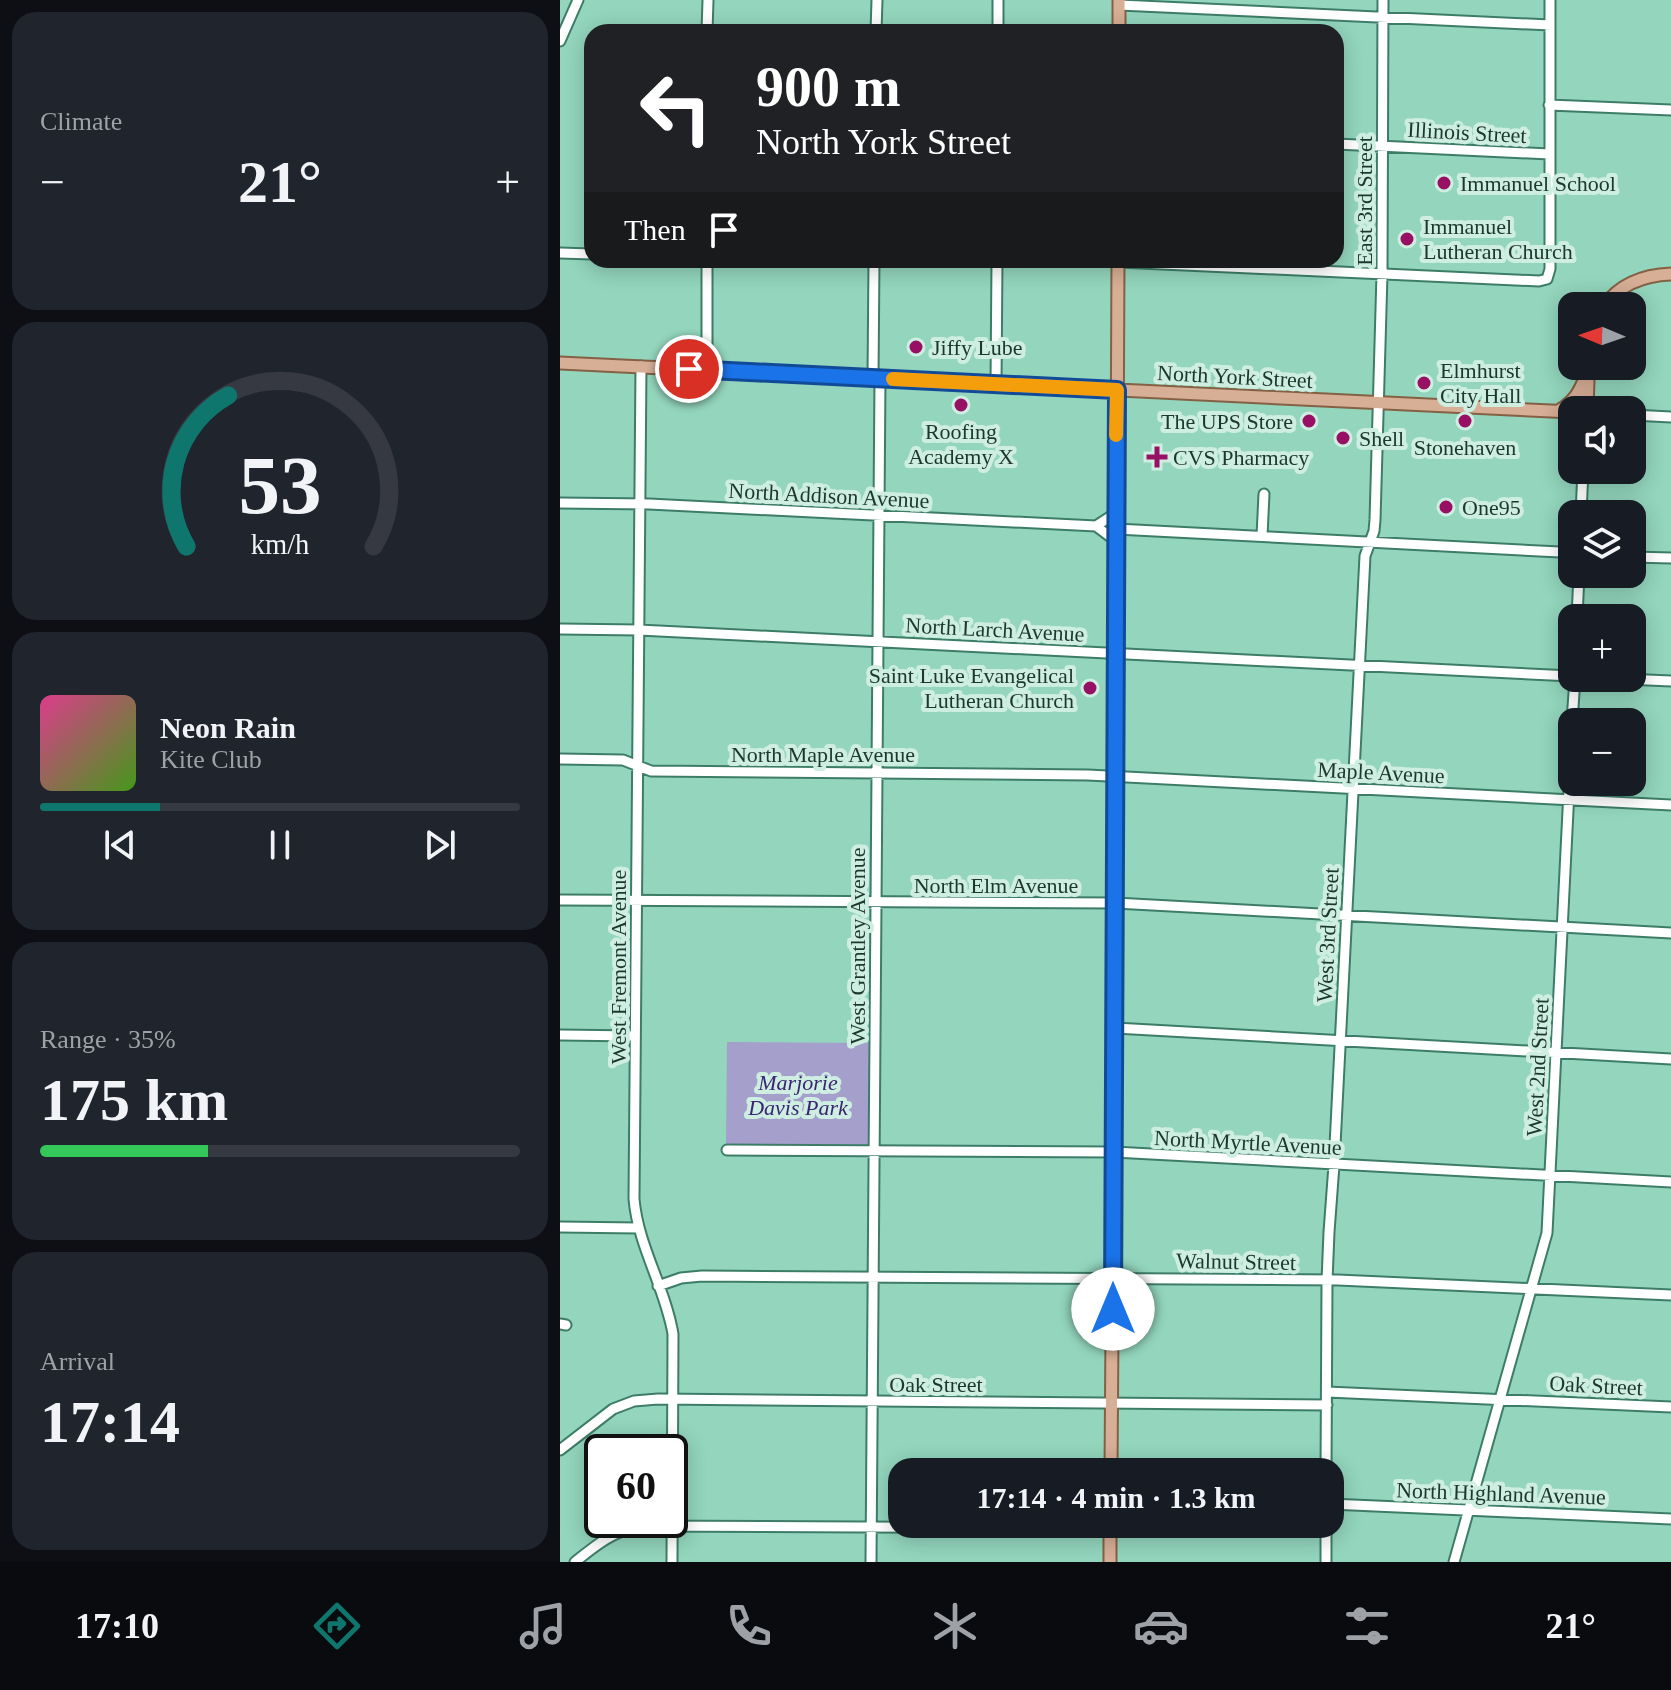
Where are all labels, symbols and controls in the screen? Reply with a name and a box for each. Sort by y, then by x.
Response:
icon: left [624,56,728,160]
text: 900 m [756,56,901,118]
text: Climate [40,107,122,136]
street label: Illinois Street [1407,117,1527,148]
text: North York Street [756,122,1011,162]
street label: East 3rd Street [1352,136,1377,266]
text: 21° [238,149,322,215]
text: − [40,158,65,207]
text: + [495,158,520,207]
place label: Immanuel School [1460,171,1616,196]
marker: Immanuel School [1435,174,1453,192]
icon: arrive [702,208,746,252]
text: Then [624,213,686,246]
place label: Immanuel Lutheran Church [1423,214,1573,264]
marker: Immanuel Lutheran Church [1398,230,1416,248]
north arrow [1558,292,1646,380]
map controls [1558,292,1646,796]
pin [655,335,723,403]
place label: Jiffy Lube [932,335,1023,360]
marker: Jiffy Lube [907,338,925,356]
icon: arrive [667,347,711,391]
place label: Elmhurst City Hall [1440,358,1521,408]
street label: North York Street [1157,360,1313,393]
marker: Elmhurst City Hall [1415,374,1433,392]
marker: Roofing Academy X [952,396,970,414]
button: sound [1558,396,1646,484]
place label: The UPS Store [1161,409,1293,434]
marker: The UPS Store [1300,412,1318,430]
marker: Stonehaven [1456,412,1474,430]
place label: Roofing Academy X [908,419,1014,469]
place label: Shell [1359,426,1404,451]
marker: Shell [1334,429,1352,447]
place label: Stonehaven [1414,435,1516,460]
text: 53 [238,439,322,531]
place label: CVS Pharmacy [1173,445,1309,470]
marker: CVS Pharmacy [1148,448,1166,466]
street label: North Addison Avenue [728,478,930,513]
place label: One95 [1462,495,1521,520]
marker: One95 [1437,498,1455,516]
button: layers [1558,500,1646,588]
text: km/h [251,529,309,560]
button: + [1558,604,1646,692]
street label: North Larch Avenue [905,612,1085,647]
place label: Saint Luke Evangelical Lutheran Church [869,663,1074,713]
marker: Saint Luke Evangelical Lutheran Church [1081,679,1099,697]
button: − [1558,708,1646,796]
text: Neon Rain [160,711,296,744]
street label: North Maple Avenue [731,742,915,767]
text: Kite Club [160,745,262,774]
street label: Maple Avenue [1317,757,1445,788]
icon: previous [98,823,142,867]
icon: pause [258,823,302,867]
icon: next [418,823,462,867]
street label: West Grantley Avenue [845,848,870,1044]
street label: West 3rd Street [1311,867,1344,1003]
street label: West Fremont Avenue [606,870,631,1064]
street label: North Elm Avenue [914,873,1078,898]
street label: West 2nd Street [1521,997,1554,1137]
text: Range · 35% [40,1025,176,1054]
text: 175 km [40,1067,228,1133]
park label: Marjorie Davis Park [747,1070,849,1120]
street label: North Myrtle Avenue [1154,1125,1342,1160]
street label: Walnut Street [1176,1248,1296,1275]
position arrow [1071,1267,1155,1351]
text: Arrival [40,1347,115,1376]
street label: Oak Street [1549,1371,1643,1400]
street label: Oak Street [889,1372,983,1397]
text: 17:14 [40,1389,180,1455]
speed limit sign: 60 [584,1434,688,1538]
street label: North Highland Avenue [1396,1477,1606,1510]
text: 17:14 · 4 min · 1.3 km [976,1481,1256,1514]
icon: directions [309,1598,365,1654]
icon: music [515,1598,571,1654]
icon: phone [721,1598,777,1654]
icon: climate [927,1598,983,1654]
icon: car [1133,1598,1189,1654]
icon: filters [1339,1598,1395,1654]
text: 17:10 [75,1606,159,1646]
text: 21° [1545,1606,1596,1646]

